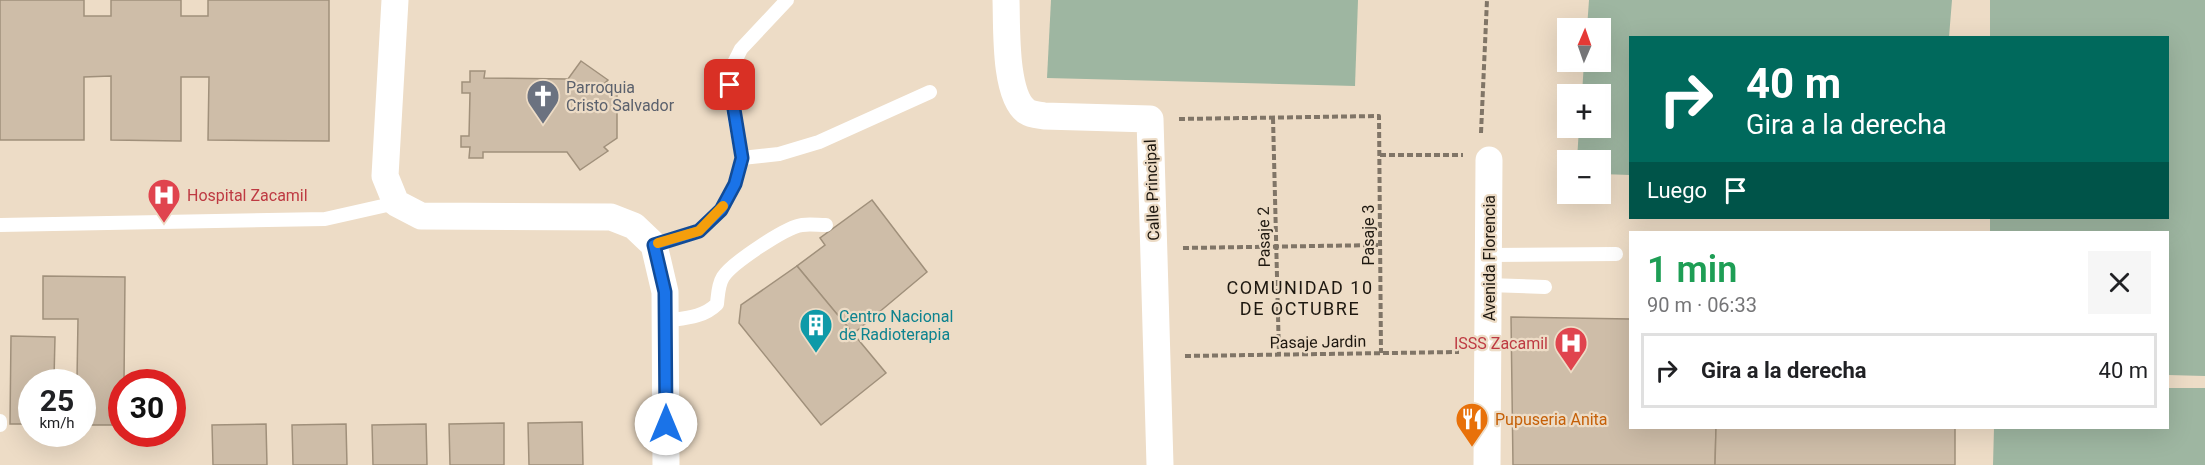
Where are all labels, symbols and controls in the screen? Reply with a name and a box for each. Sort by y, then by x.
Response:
north arrow [1557,18,1611,72]
map controls [1557,18,1611,204]
pin [704,59,755,110]
text: 40 m [1746,59,1841,108]
icon: right [1647,60,1725,138]
icon: arrive [713,68,746,101]
church icon: Parroquia Cristo Salvador [525,78,561,125]
place label: Parroquia Cristo Salvador [566,78,675,115]
button: + [1557,84,1611,138]
text: Gira a la derecha [1746,109,1947,141]
street label: Calle Principal [1141,139,1163,241]
button: − [1557,150,1611,204]
icon: arrive [1719,174,1752,207]
hospital icon: Hospital Zacamil [146,177,182,224]
text: Luego [1647,178,1707,203]
place label: Hospital Zacamil [187,186,308,205]
street label: Avenida Florencia [1480,195,1499,321]
street label: Pasaje 3 [1359,205,1378,265]
street label: Pasaje 2 [1254,206,1274,268]
text: 1 min [1647,249,1737,291]
button: close [2088,251,2151,314]
district label: COMUNIDAD 10 DE OCTUBRE [1226,277,1374,319]
text: 90 m · 06:33 [1647,293,1757,317]
building icon: Centro Nacional de Radioterapia [798,307,834,354]
place label: Centro Nacional de Radioterapia [839,307,953,344]
hospital icon: ISSS Zacamil [1553,325,1589,372]
street label: Pasaje Jardin [1270,332,1366,352]
place label: ISSS Zacamil [1454,334,1548,353]
icon: right [1650,354,1683,387]
text: Gira a la derecha [1701,358,1867,383]
text: 40 m [2099,358,2148,383]
speed limit sign: 30 [108,369,186,447]
text: 25 [40,383,74,418]
position arrow [634,392,698,456]
restaurant icon: Pupuseria Anita [1454,401,1490,448]
place label: Pupuseria Anita [1495,410,1608,429]
text: km/h [39,414,75,432]

